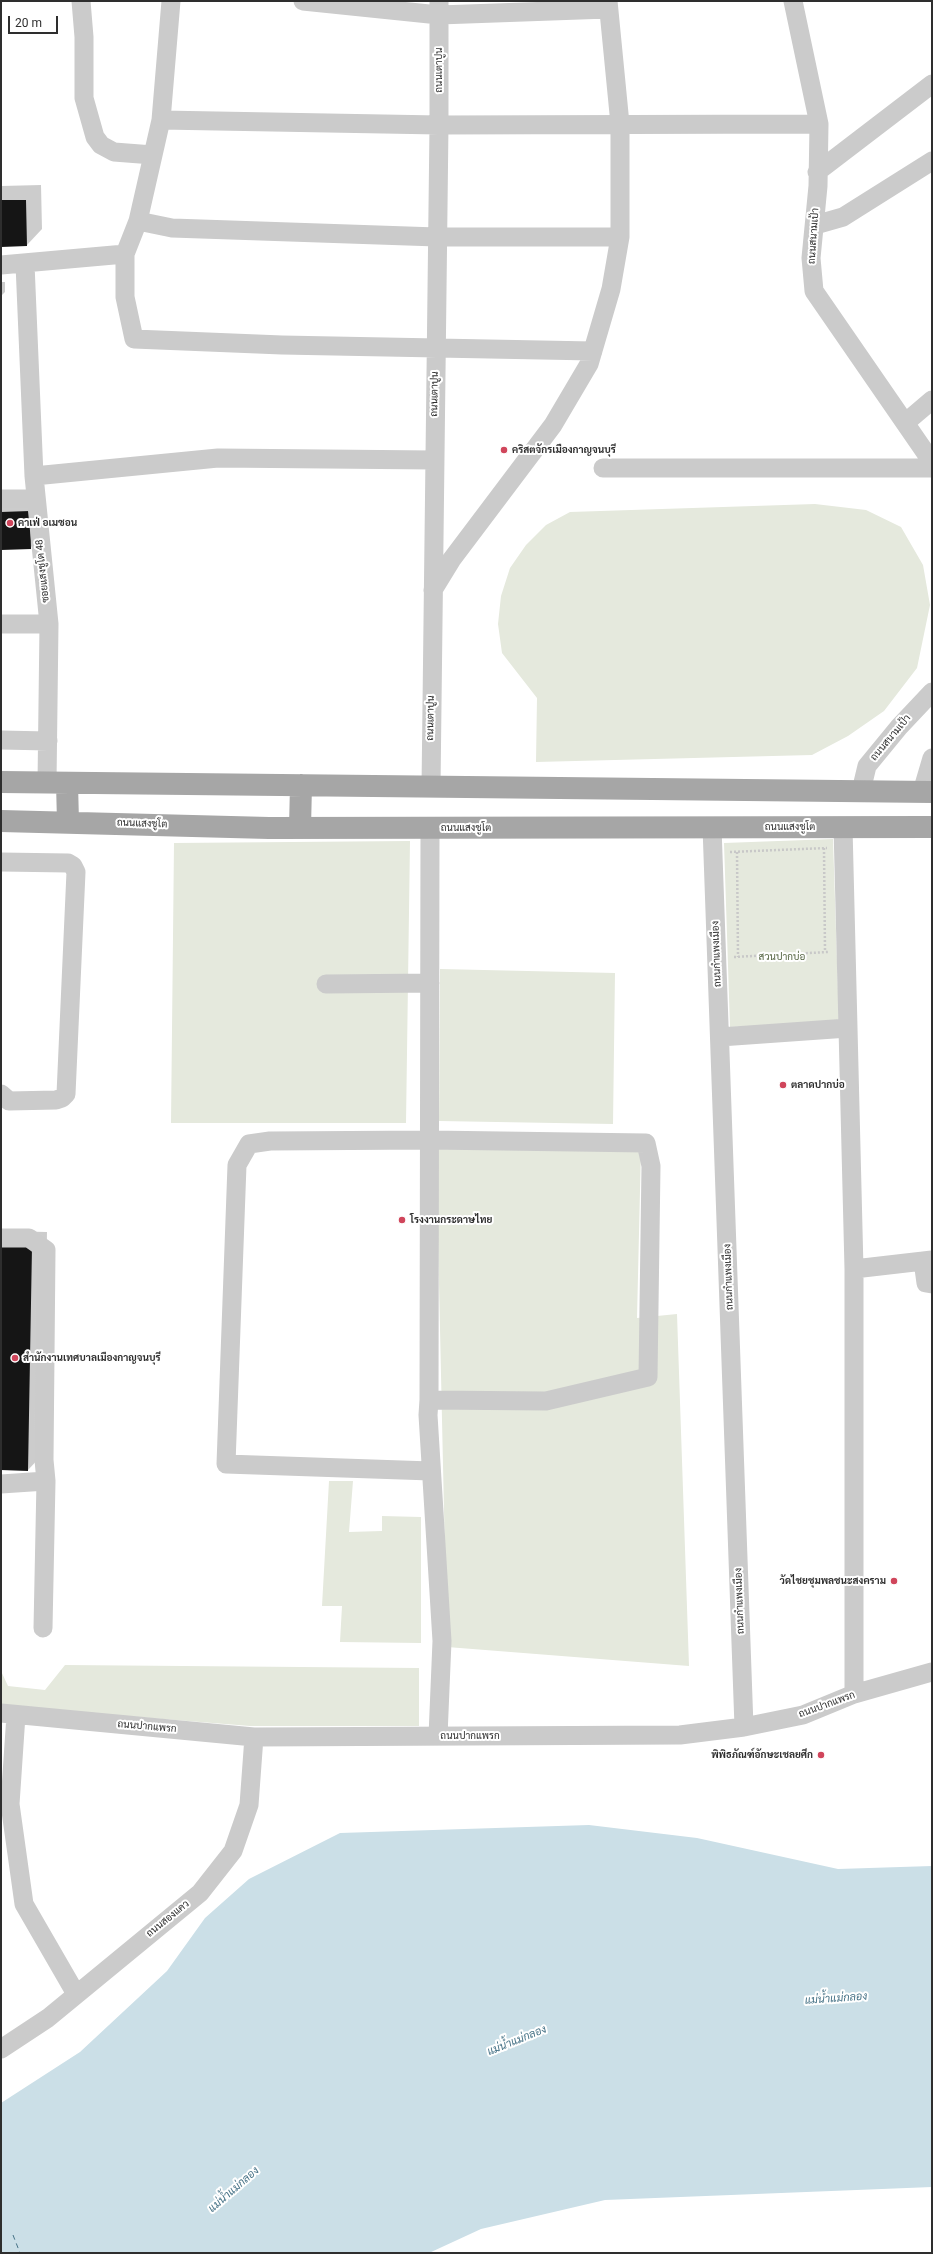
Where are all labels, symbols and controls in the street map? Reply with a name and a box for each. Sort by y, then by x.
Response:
scale bar [10,8,60,34]
text: 20 m [15,16,42,30]
street label: ถนนเตาปูน [433,47,445,93]
street label: ถนนสนามเป้า [806,208,822,264]
street label: ถนนเตาปูน [429,371,441,417]
place label: คริสตจักรเมืองกาญจนบุรี [512,444,616,456]
marker: คริสตจักรเมืองกาญจนบุรี [499,445,509,455]
place label: คาเฟ่ อเมซอน [18,517,77,529]
marker: คาเฟ่ อเมซอน [5,518,15,528]
street label: ซอยแสงชูโต 48 [34,539,52,603]
street label: ถนนเตาปูน [425,695,437,741]
street label: ถนนสนามเป้า [868,713,914,763]
street label: ถนนแสงชูโต [117,817,167,831]
street label: ถนนแสงชูโต [765,821,815,833]
street label: ถนนแสงชูโต [441,822,491,834]
street label: ถนนกำแพงเมือง [710,921,724,987]
park label: สวนปากบ่อ [759,951,805,963]
place label: ตลาดปากบ่อ [791,1079,845,1091]
marker: ตลาดปากบ่อ [778,1080,788,1090]
place label: โรงงานกระดาษไทย [410,1214,492,1226]
marker: โรงงานกระดาษไทย [397,1215,407,1225]
street label: ถนนกำแพงเมือง [722,1244,736,1310]
place label: สำนักงานเทศบาลเมืองกาญจนบุรี [23,1352,161,1364]
marker: สำนักงานเทศบาลเมืองกาญจนบุรี [10,1353,20,1363]
street label: ถนนกำแพงเมือง [733,1568,747,1634]
place label: วัดไชยชุมพลชนะสงคราม [780,1575,886,1587]
marker: วัดไชยชุมพลชนะสงคราม [889,1576,899,1586]
street label: ถนนปากแพรก [797,1689,857,1721]
street label: ถนนปากแพรก [117,1718,177,1736]
street label: ถนนปากแพรก [440,1730,500,1742]
place label: พิพิธภัณฑ์อักษะเชลยศึก [711,1749,813,1761]
marker: พิพิธภัณฑ์อักษะเชลยศึก [816,1750,826,1760]
street label: ถนนสองแคว [144,1898,192,1940]
water label: แม่น้ำแม่กลอง [804,1990,868,2008]
water label: แม่น้ำแม่กลอง [485,2023,549,2059]
water label: แม่น้ำแม่กลอง [206,2164,262,2216]

